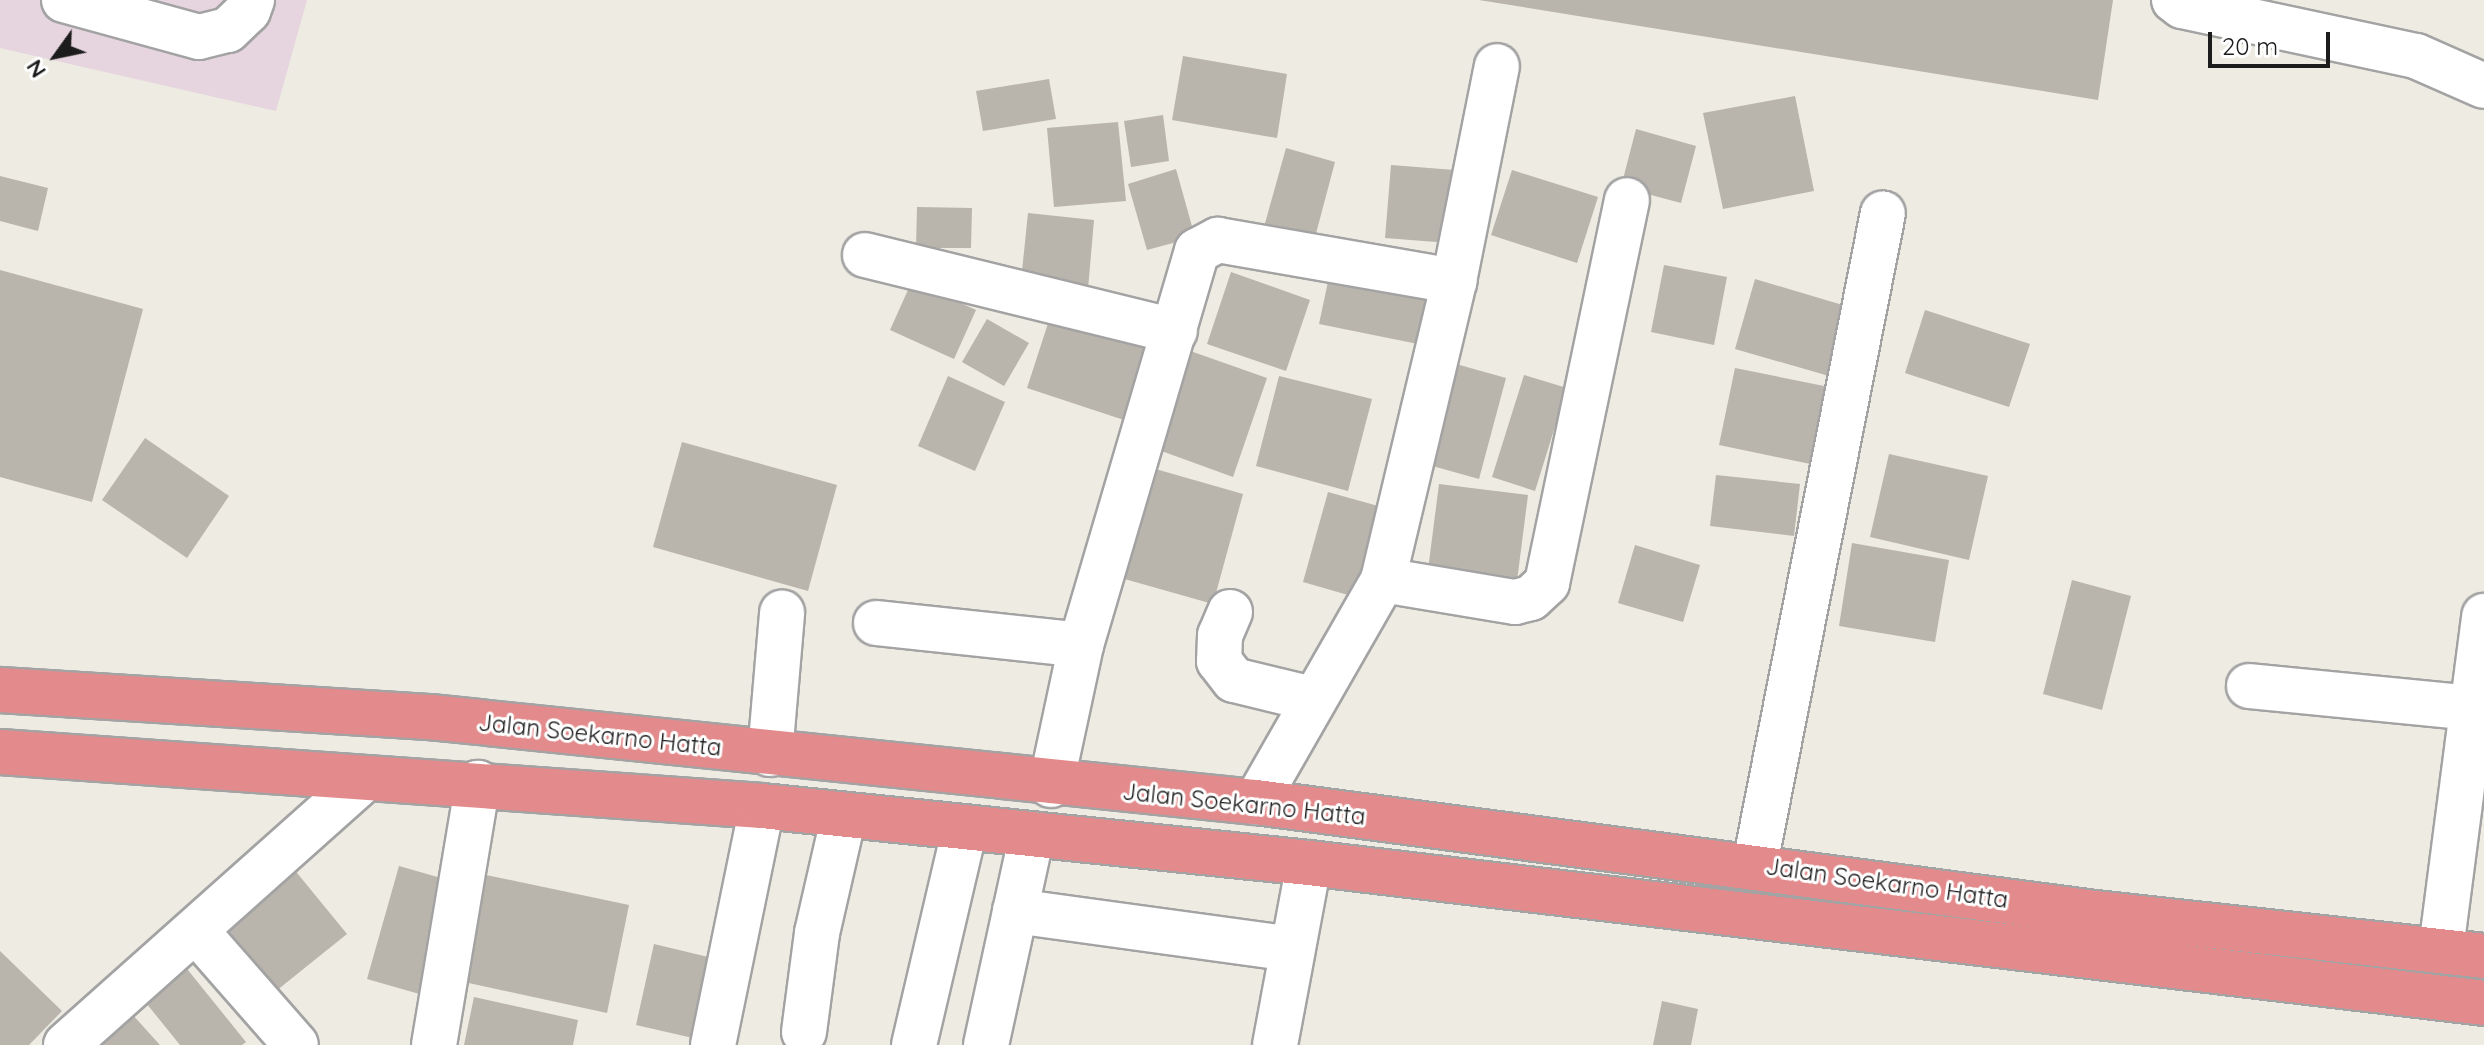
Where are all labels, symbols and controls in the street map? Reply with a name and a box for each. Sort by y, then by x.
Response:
north arrow [16,16,96,96]
scale bar [2212,16,2334,66]
text: 20 m [2222,31,2278,61]
text: N [20,55,52,83]
street label: Jalan Soekarno Hatta [477,708,723,762]
street label: Jalan Soekarno Hatta [1121,777,1367,831]
street label: Jalan Soekarno Hatta [1764,852,2010,914]

